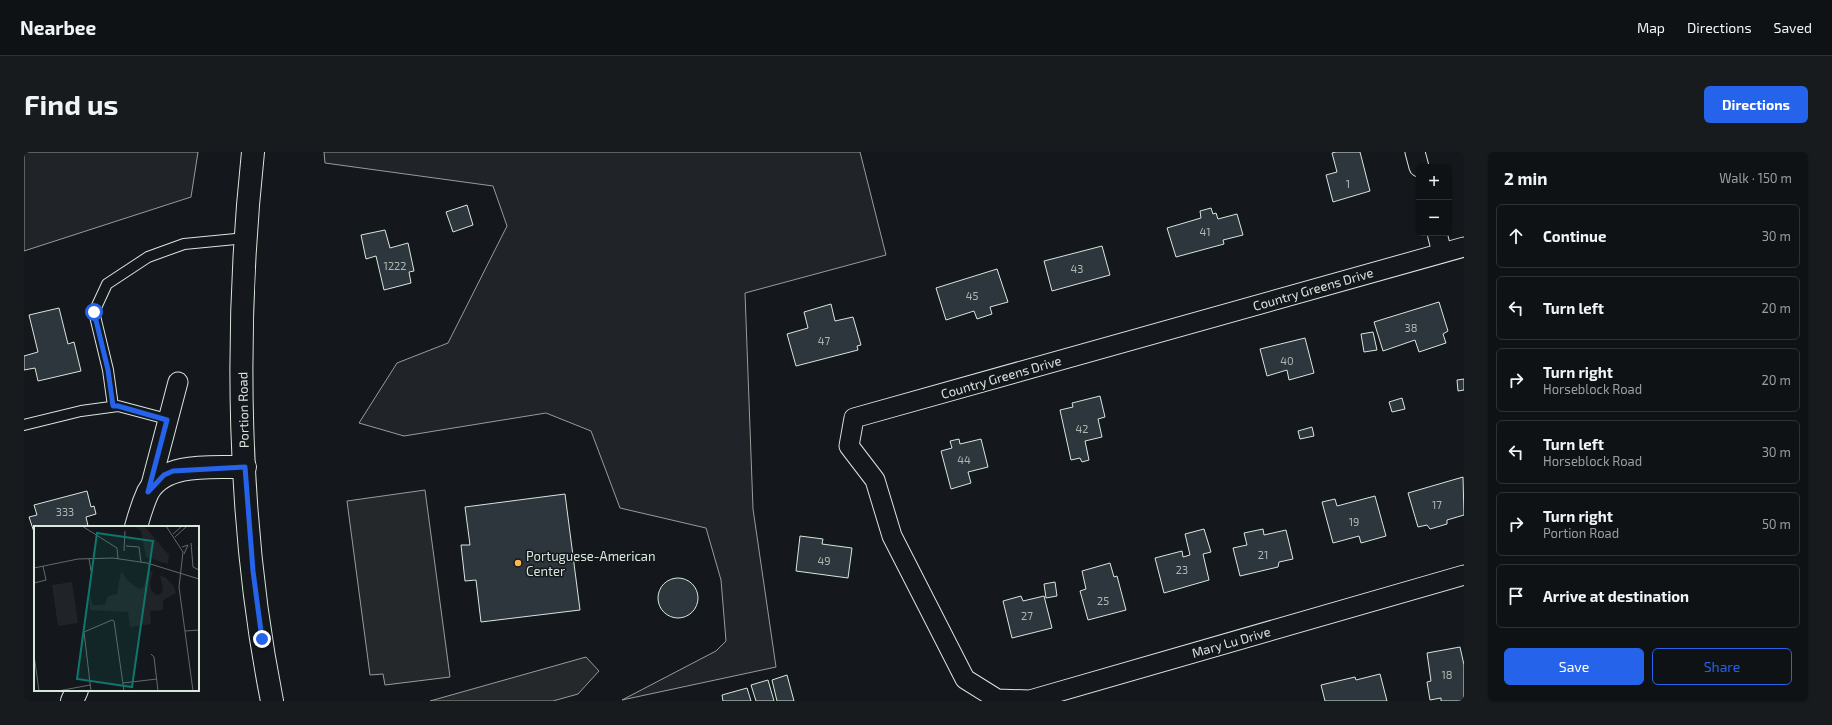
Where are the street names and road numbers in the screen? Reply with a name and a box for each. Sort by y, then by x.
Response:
street label: Country Greens Drive [1251,264,1375,314]
street label: Country Greens Drive [939,352,1063,402]
street label: Portion Road [234,372,252,448]
street label: Mary Lu Drive [1190,623,1272,661]

